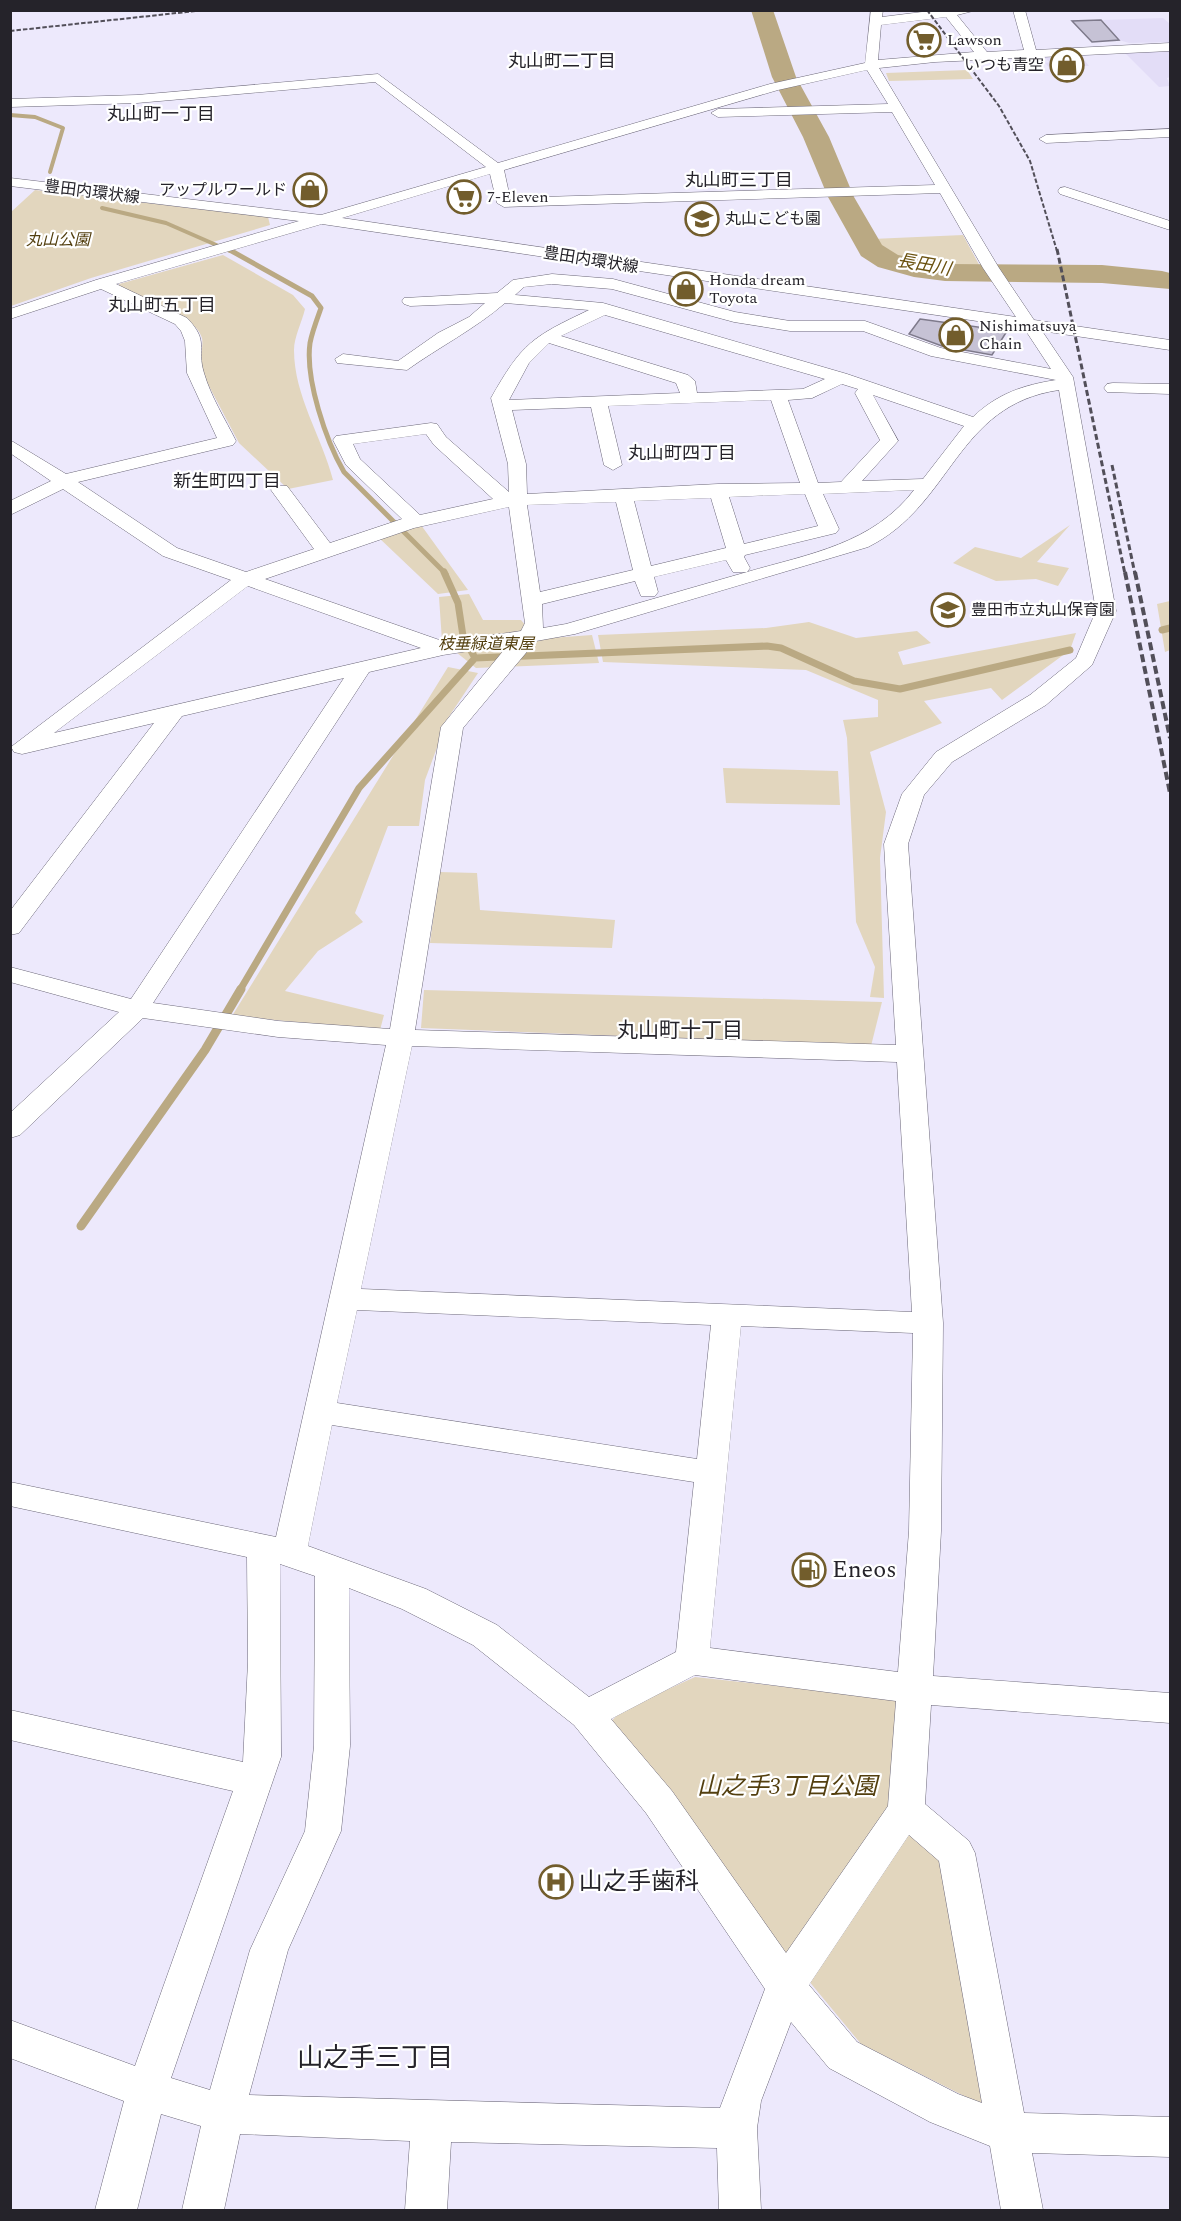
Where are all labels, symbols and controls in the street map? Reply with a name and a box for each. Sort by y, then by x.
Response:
supermarket icon: Lawson [906,22,942,58]
place label: Lawson [947,28,1002,52]
shop icon: いつも青空 [1049,47,1085,83]
district label: 丸山町二丁目 [508,48,616,75]
place label: いつも青空 [964,53,1044,77]
district label: 丸山町一丁目 [107,101,215,128]
district label: 丸山町三丁目 [685,167,793,194]
shop icon: アップルワールド [292,172,328,208]
street label: 豊田内環状線 [43,174,141,210]
place label: アップルワールド [159,178,287,202]
supermarket icon: 7-Eleven [446,179,482,215]
place label: 7-Eleven [487,185,549,209]
school or university icon: 丸山こども園 [684,201,720,237]
place label: 丸山こども園 [725,207,821,231]
park label: 丸山公園 [26,228,92,252]
street label: 豊田内環状線 [542,241,640,279]
water label: 長田川 [895,247,955,283]
place label: Honda dream Toyota [709,268,806,310]
shop icon: Honda dream Toyota [668,271,704,307]
district label: 丸山町五丁目 [108,292,216,319]
place label: Nishimatsuya Chain [979,314,1077,356]
shop icon: Nishimatsuya Chain [938,317,974,353]
district label: 丸山町四丁目 [628,440,736,467]
district label: 新生町四丁目 [173,468,281,495]
school or university icon: 豊田市立丸山保育園 [930,592,966,628]
place label: 豊田市立丸山保育園 [971,598,1115,622]
park label: 枝垂緑道東屋 [438,632,536,656]
district label: 丸山町十丁目 [617,1015,743,1047]
fuel station icon: Eneos [791,1552,827,1588]
place label: Eneos [832,1552,897,1588]
park label: 山之手3丁目公園 [697,1769,880,1805]
hospital icon: 山之手歯科 [538,1864,574,1900]
place label: 山之手歯科 [579,1864,699,1900]
district label: 山之手三丁目 [297,2038,453,2078]

